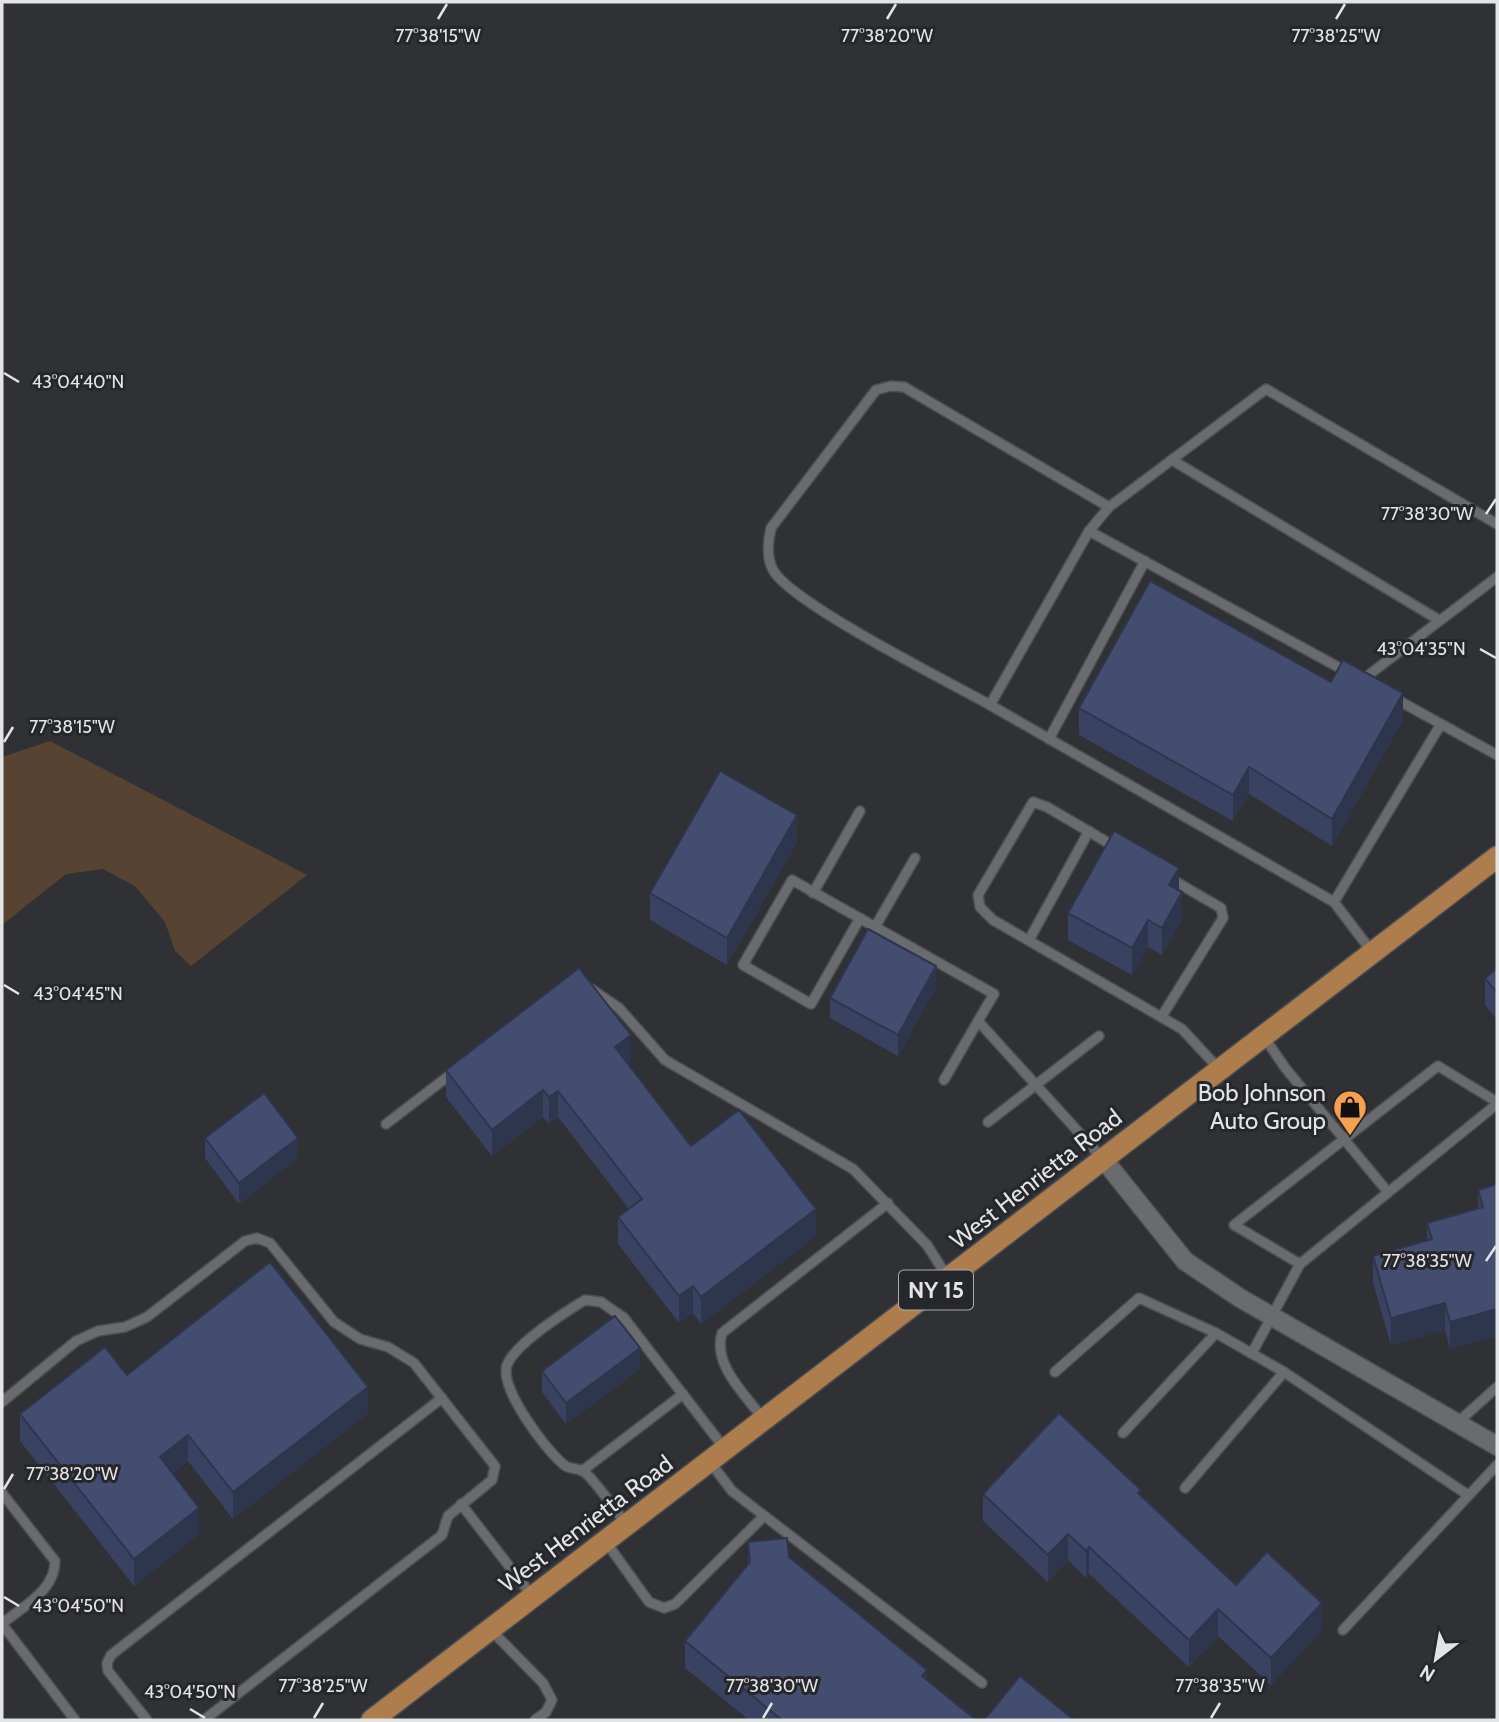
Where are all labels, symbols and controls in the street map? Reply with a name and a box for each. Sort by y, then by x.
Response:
text: 77°38'15"W [395,25,481,47]
text: 77°38'20"W [841,25,933,47]
text: 77°38'25"W [1291,25,1381,47]
text: 43°04'40"N [32,371,124,393]
text: 77°38'30"W [1381,503,1473,525]
text: 43°04'35"N [1376,638,1466,660]
text: 77°38'15"W [29,716,115,738]
text: 43°04'45"N [33,983,123,1005]
place label: Bob Johnson Auto Group [1198,1078,1326,1135]
shop icon: Bob Johnson Auto Group [1331,1088,1369,1137]
street label: West Henrietta Road [944,1103,1127,1255]
text: 77°38'35"W [1382,1250,1472,1272]
road number: NY 15 [899,1270,973,1310]
street label: West Henrietta Road [493,1449,678,1598]
text: 77°38'20"W [26,1463,118,1485]
text: 43°04'50"N [32,1595,124,1617]
north arrow [1401,1624,1471,1694]
text: N [1416,1660,1439,1686]
text: 77°38'25"W [278,1675,368,1697]
text: 77°38'30"W [726,1675,818,1697]
text: 77°38'35"W [1175,1675,1265,1697]
text: 43°04'50"N [144,1681,236,1703]

